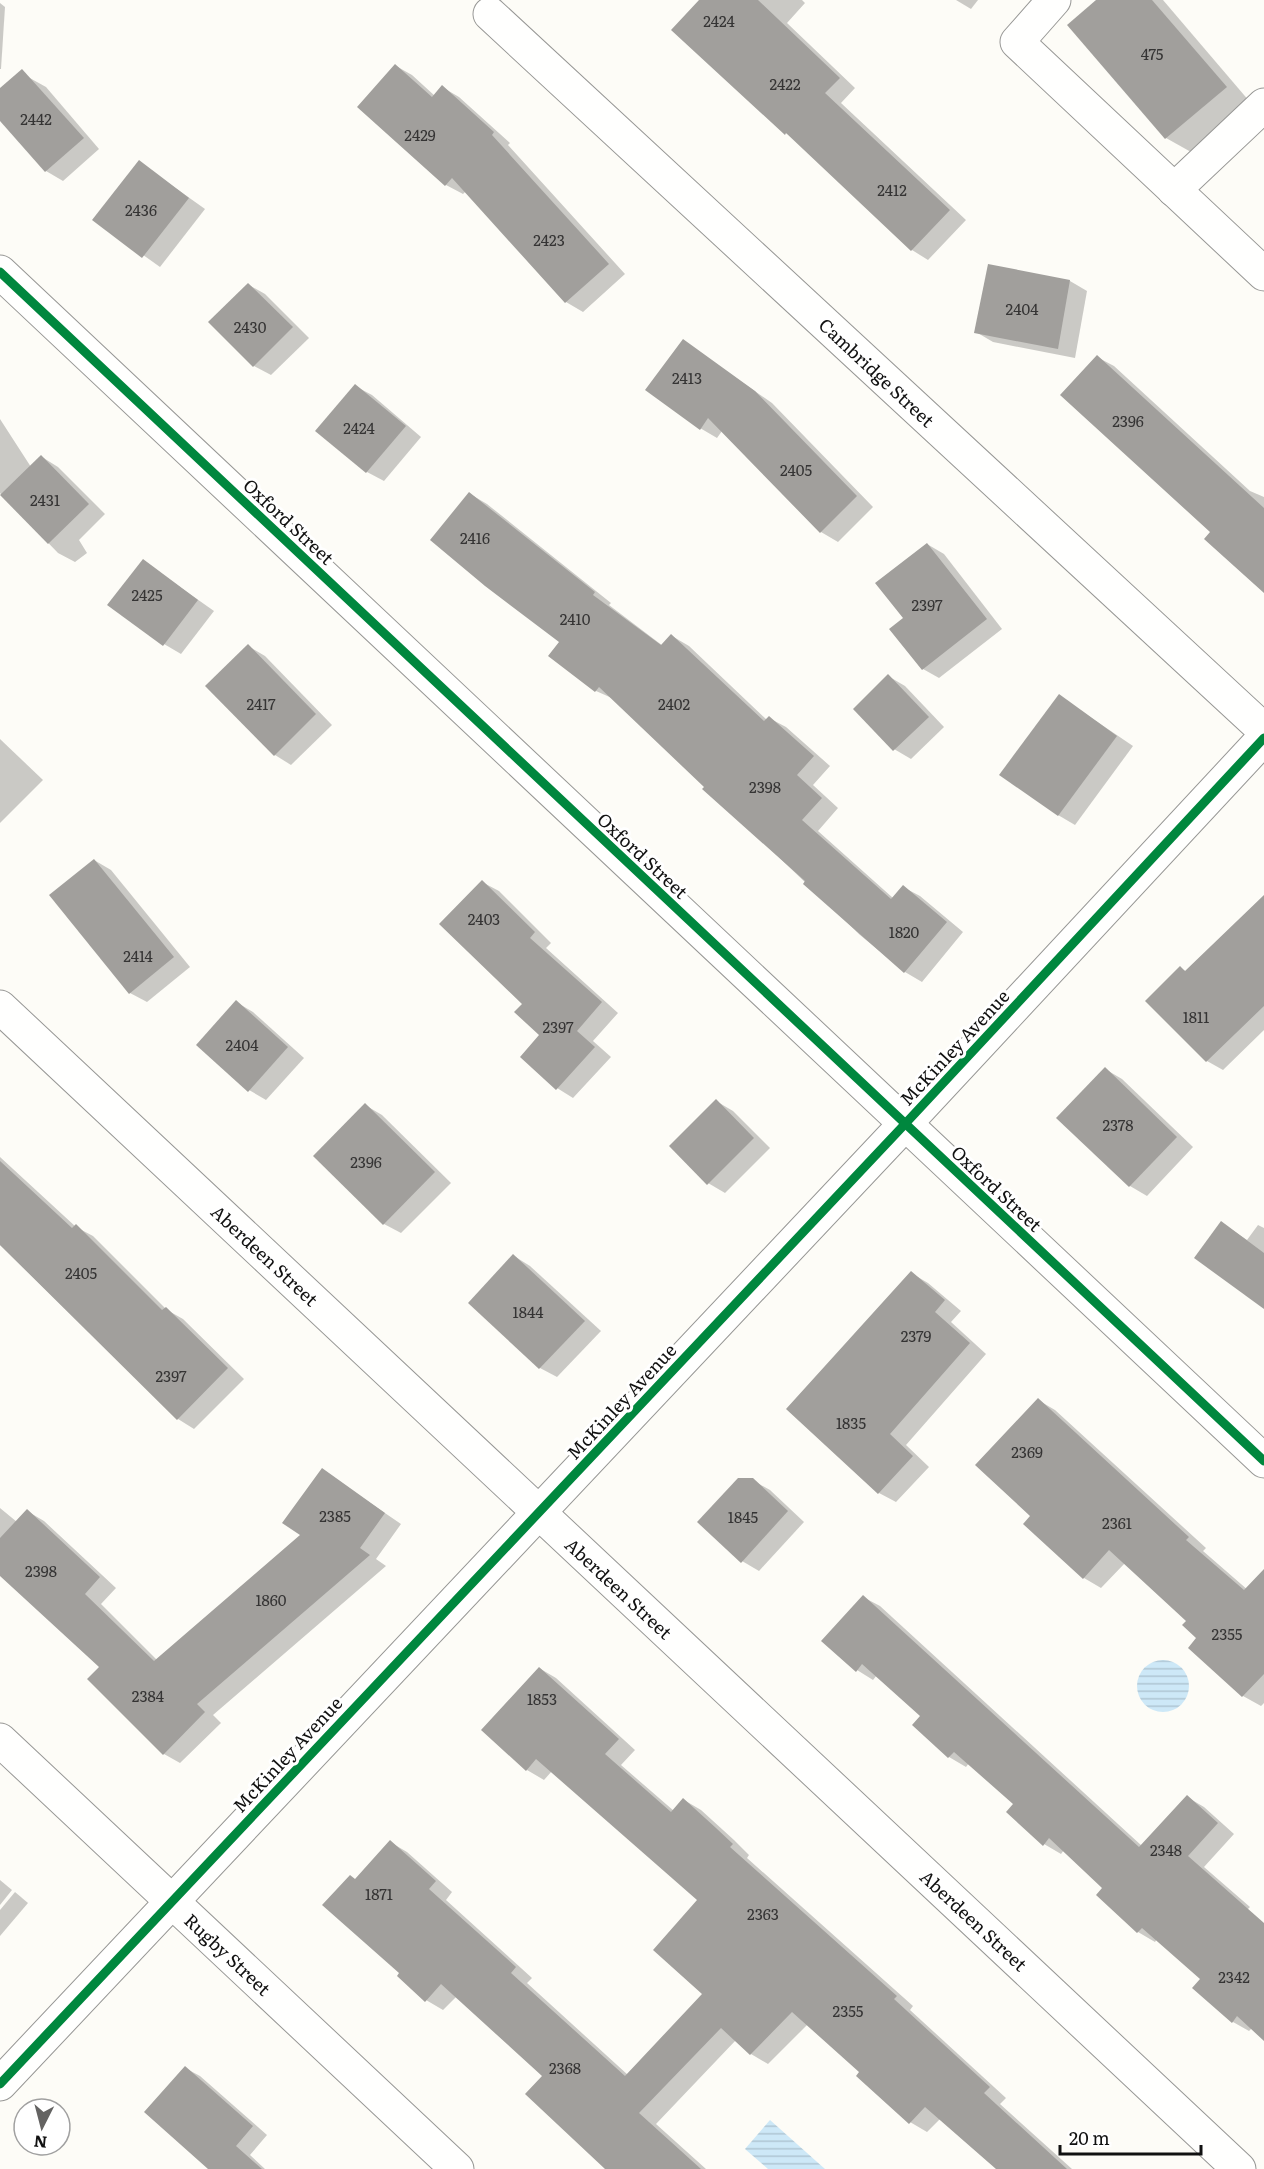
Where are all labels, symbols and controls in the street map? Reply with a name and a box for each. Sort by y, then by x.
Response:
house number: 2424 [703,9,735,32]
house number: 475 [1141,42,1164,65]
house number: 2422 [769,72,801,95]
house number: 2442 [20,107,52,130]
house number: 2429 [404,123,436,146]
house number: 2412 [877,178,907,201]
house number: 2436 [125,198,157,221]
house number: 2423 [533,228,565,251]
house number: 2404 [1006,297,1038,320]
street label: Cambridge Street [813,311,941,433]
house number: 2430 [234,315,267,338]
house number: 2413 [672,366,702,389]
house number: 2396 [1112,409,1144,432]
house number: 2424 [343,416,375,439]
house number: 2405 [780,458,812,481]
street label: Oxford Street [238,472,341,571]
house number: 2431 [30,488,60,511]
house number: 2416 [460,526,490,549]
house number: 2425 [131,583,163,606]
house number: 2397 [911,593,943,616]
house number: 2410 [560,607,591,630]
house number: 2417 [246,692,276,715]
house number: 2402 [658,692,690,715]
house number: 2398 [749,775,781,798]
street label: Oxford Street [592,806,695,905]
house number: 2403 [468,907,500,930]
house number: 1820 [889,920,920,943]
house number: 2414 [123,944,153,967]
street label: McKinley Avenue [893,983,1015,1111]
house number: 1811 [1183,1005,1209,1028]
house number: 2397 [542,1015,574,1038]
house number: 2404 [226,1033,258,1056]
house number: 2378 [1102,1113,1134,1136]
street label: Oxford Street [946,1139,1049,1238]
house number: 2396 [350,1150,382,1173]
street label: Aberdeen Street [205,1198,325,1312]
house number: 2405 [65,1261,97,1284]
house number: 1844 [513,1300,543,1323]
house number: 2379 [901,1324,932,1347]
street label: McKinley Avenue [560,1337,682,1465]
house number: 2397 [155,1364,187,1387]
house number: 1835 [836,1411,866,1434]
house number: 2369 [1011,1440,1043,1463]
house number: 2385 [319,1504,351,1527]
house number: 1845 [728,1505,759,1528]
house number: 2361 [1102,1511,1132,1534]
street label: Aberdeen Street [559,1531,679,1645]
house number: 2398 [25,1559,57,1582]
house number: 1860 [255,1588,287,1611]
house number: 2355 [1212,1622,1243,1645]
house number: 2384 [132,1684,164,1707]
house number: 1853 [527,1687,557,1710]
street label: McKinley Avenue [226,1690,348,1818]
house number: 2348 [1150,1838,1182,1861]
street label: Aberdeen Street [914,1863,1034,1977]
house number: 1871 [365,1882,393,1905]
house number: 2363 [747,1902,779,1925]
street label: Rugby Street [179,1907,278,2002]
house number: 2342 [1218,1965,1250,1988]
house number: 2355 [833,1999,864,2022]
house number: 2368 [549,2056,581,2079]
north arrow [12,2097,72,2157]
scale bar [1060,2118,1201,2156]
text: 20 m [1069,2124,1110,2151]
text: N [32,2130,48,2156]

